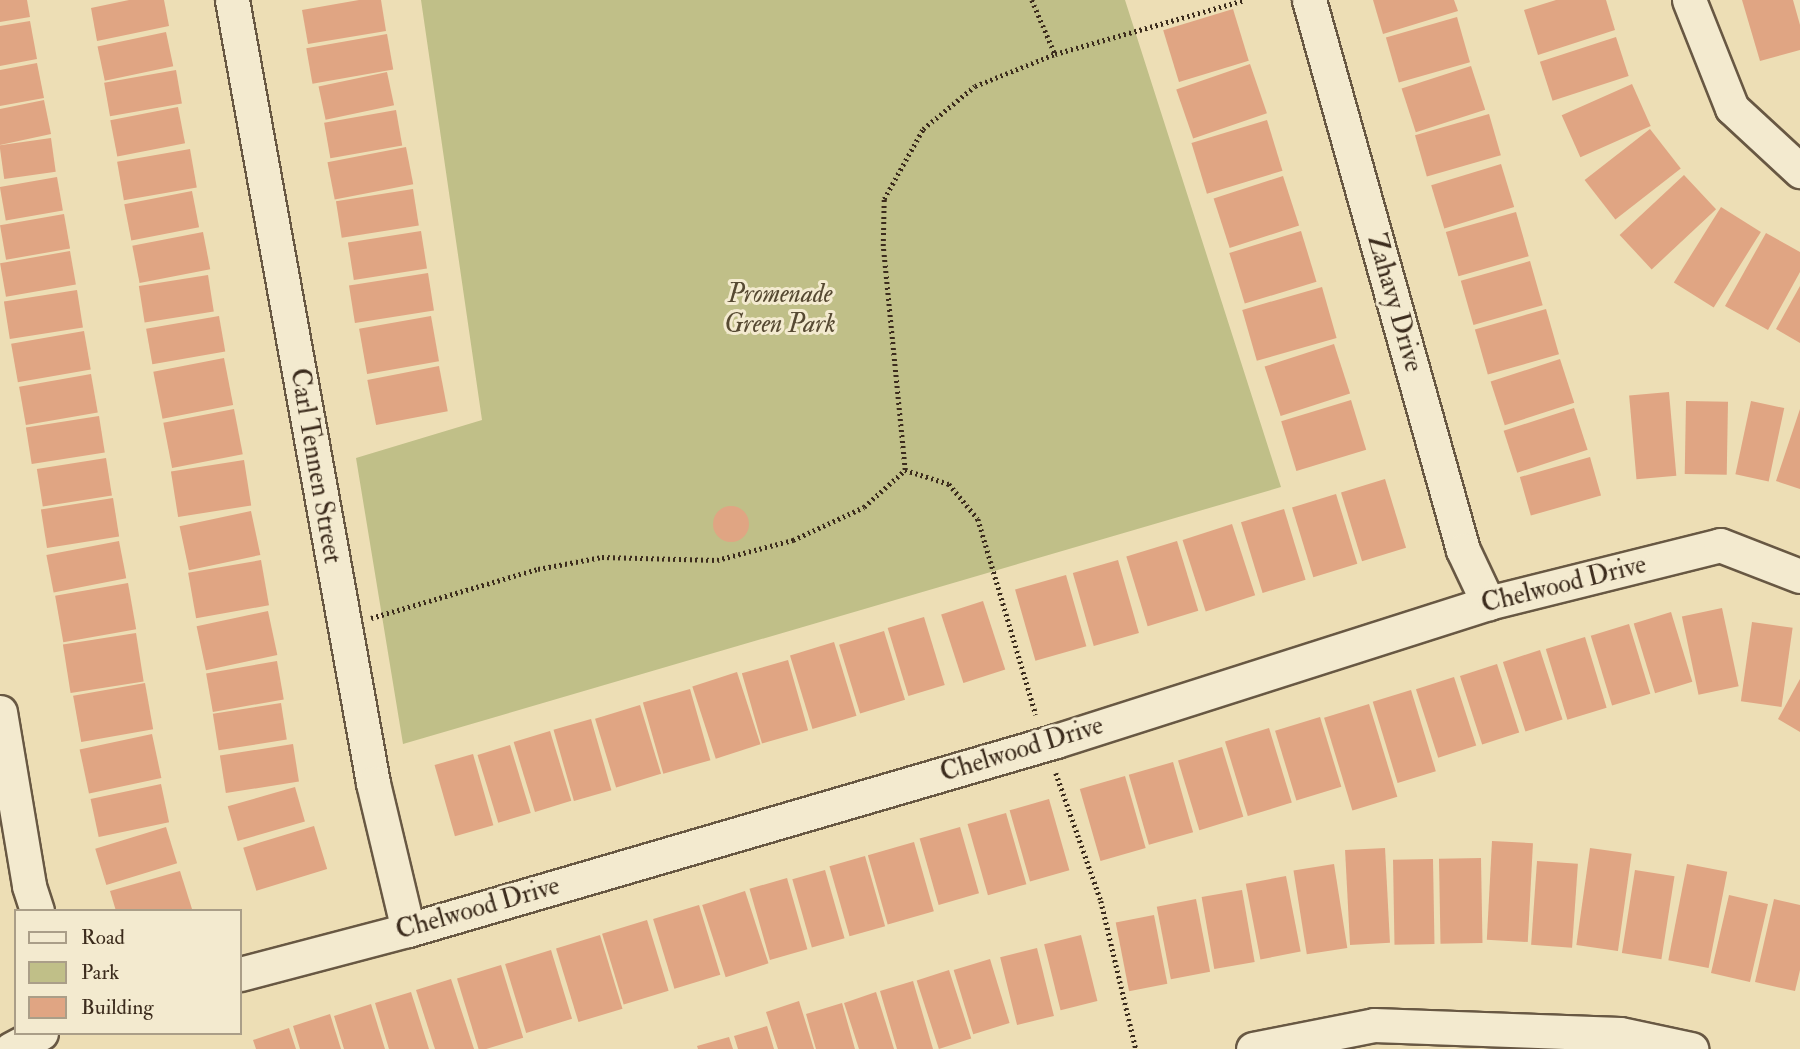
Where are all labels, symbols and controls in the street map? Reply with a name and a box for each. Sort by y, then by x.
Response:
street label: Zahavy Drive [1359,231,1429,375]
park label: Promenade Green Park [724,279,836,340]
street label: Carl Tennen Street [282,366,348,566]
street label: Chelwood Drive [1478,549,1650,621]
street label: Chelwood Drive [937,710,1107,790]
street label: Chelwood Drive [393,871,563,947]
legend [14,909,242,1035]
text: Road [81,924,125,951]
text: Park [81,959,119,986]
text: Building [81,994,154,1021]

